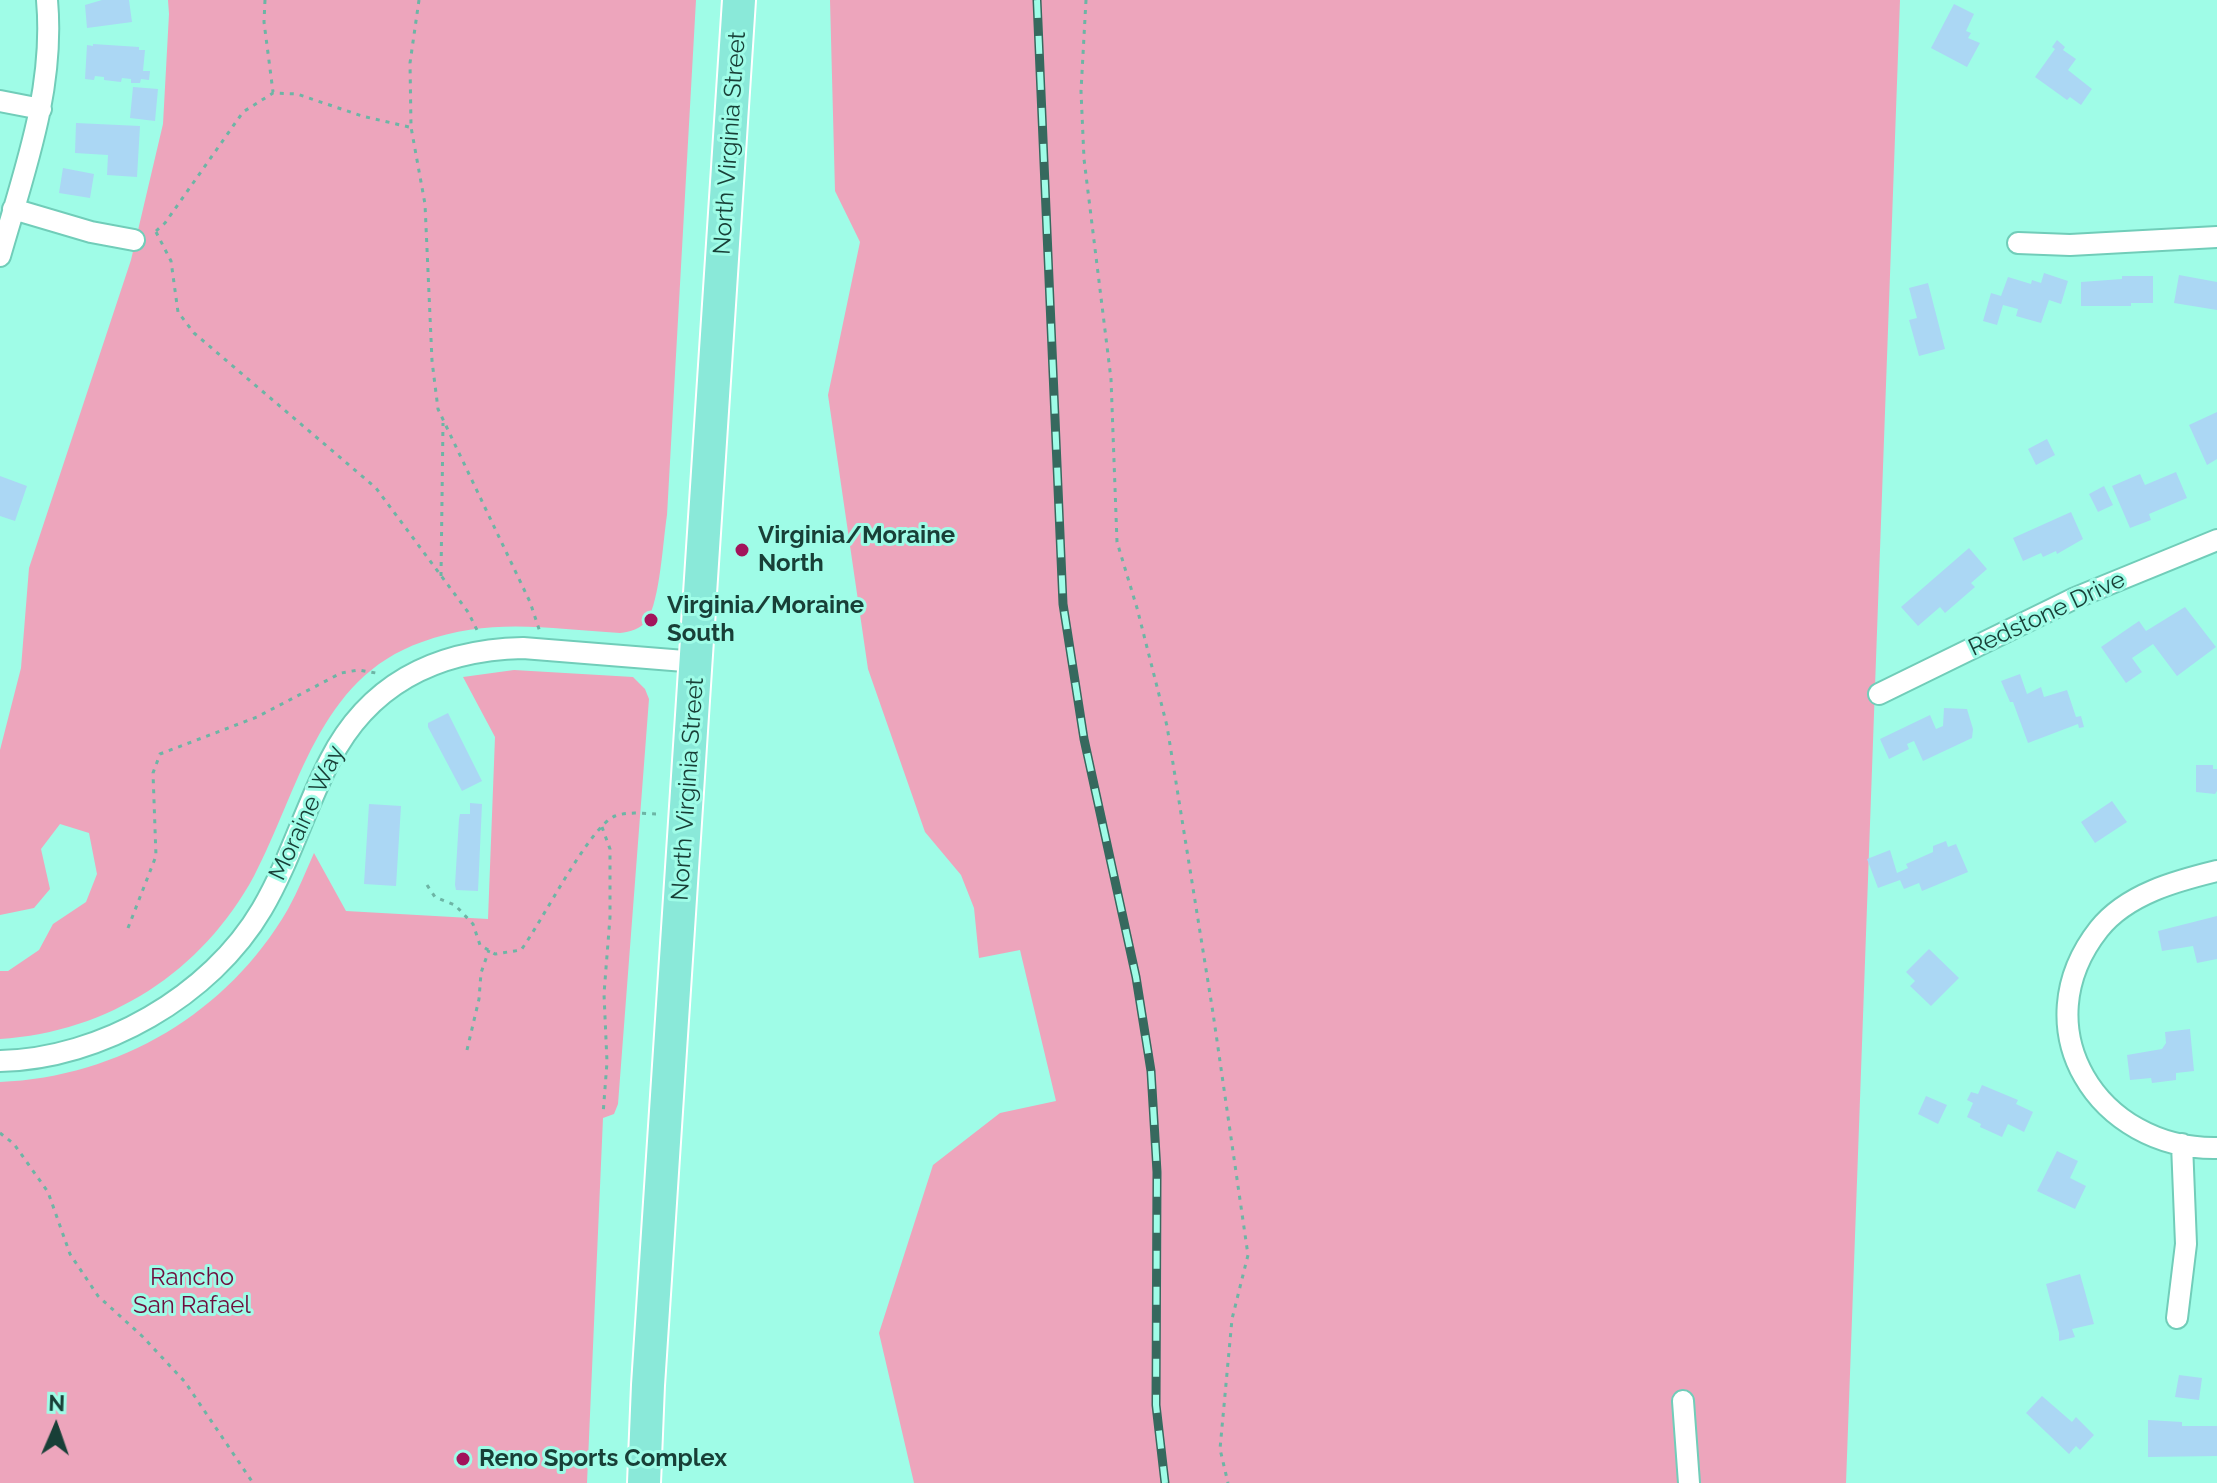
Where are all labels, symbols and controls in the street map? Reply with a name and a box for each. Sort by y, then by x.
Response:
street label: North Virginia Street [708,30,752,256]
place label: Virginia/Moraine North [758,522,955,578]
marker: Virginia/Moraine North [733,541,751,559]
street label: Redstone Drive [1964,565,2130,663]
place label: Virginia/Moraine South [667,592,864,648]
marker: Virginia/Moraine South [642,611,660,629]
street label: North Virginia Street [666,676,710,902]
street label: Moraine Way [263,741,351,885]
park label: Rancho San Rafael [133,1264,251,1320]
north arrow [16,1387,96,1467]
text: N [48,1390,66,1416]
place label: Reno Sports Complex [479,1445,727,1473]
marker: Reno Sports Complex [454,1450,472,1468]

